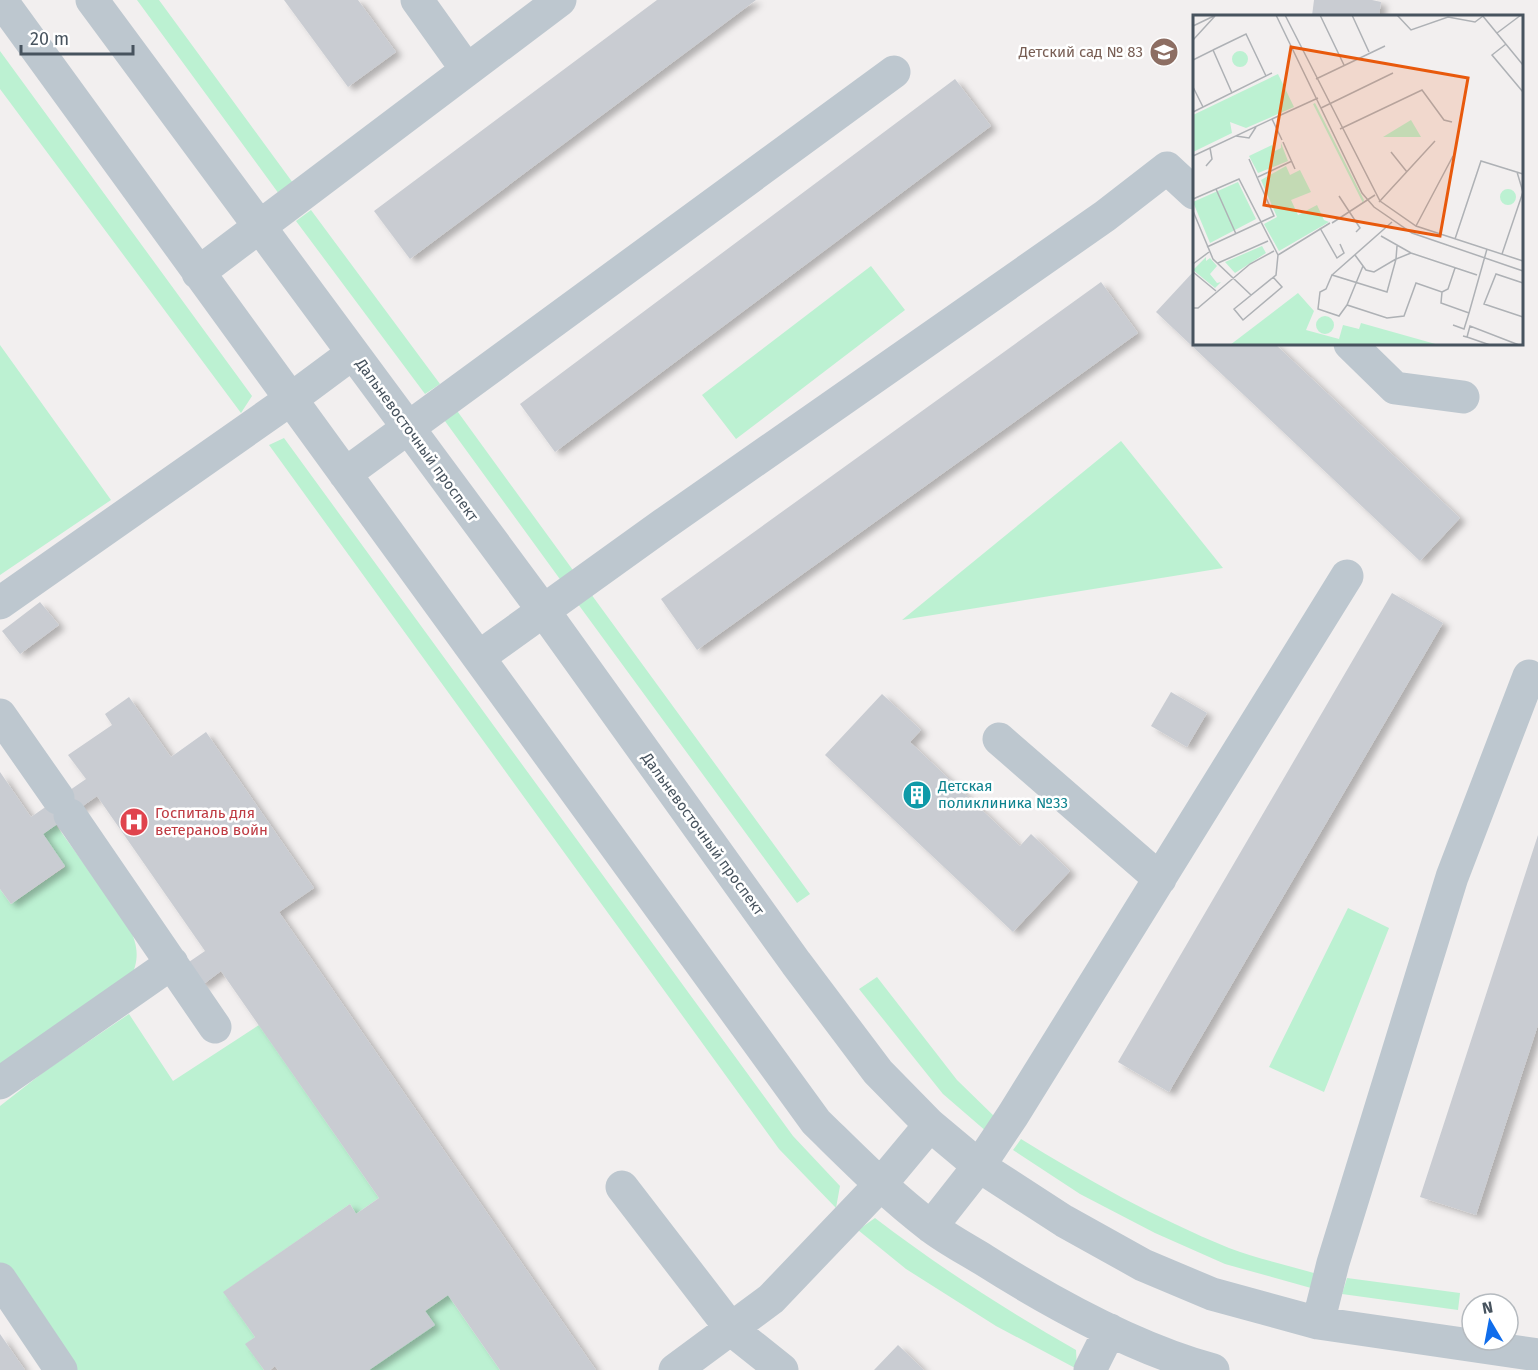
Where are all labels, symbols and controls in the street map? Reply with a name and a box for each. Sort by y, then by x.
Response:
inset map [1193,15,1523,345]
scale bar [21,18,134,56]
text: 20 m [30,28,69,50]
school or university icon: Детский сад № 83 [1148,36,1180,68]
place label: Детский сад № 83 [1018,43,1143,61]
street label: Дальневосточный проспект [351,354,482,525]
street label: Дальневосточный проспект [637,748,768,919]
place label: Детская поликлиника №33 [937,777,1068,812]
building icon: Детская поликлиника №33 [901,779,933,811]
place label: Госпиталь для ветеранов войн [155,804,268,839]
hospital icon: Госпиталь для ветеранов войн [118,806,150,838]
north arrow [1460,1292,1520,1352]
text: N [1481,1297,1494,1318]

